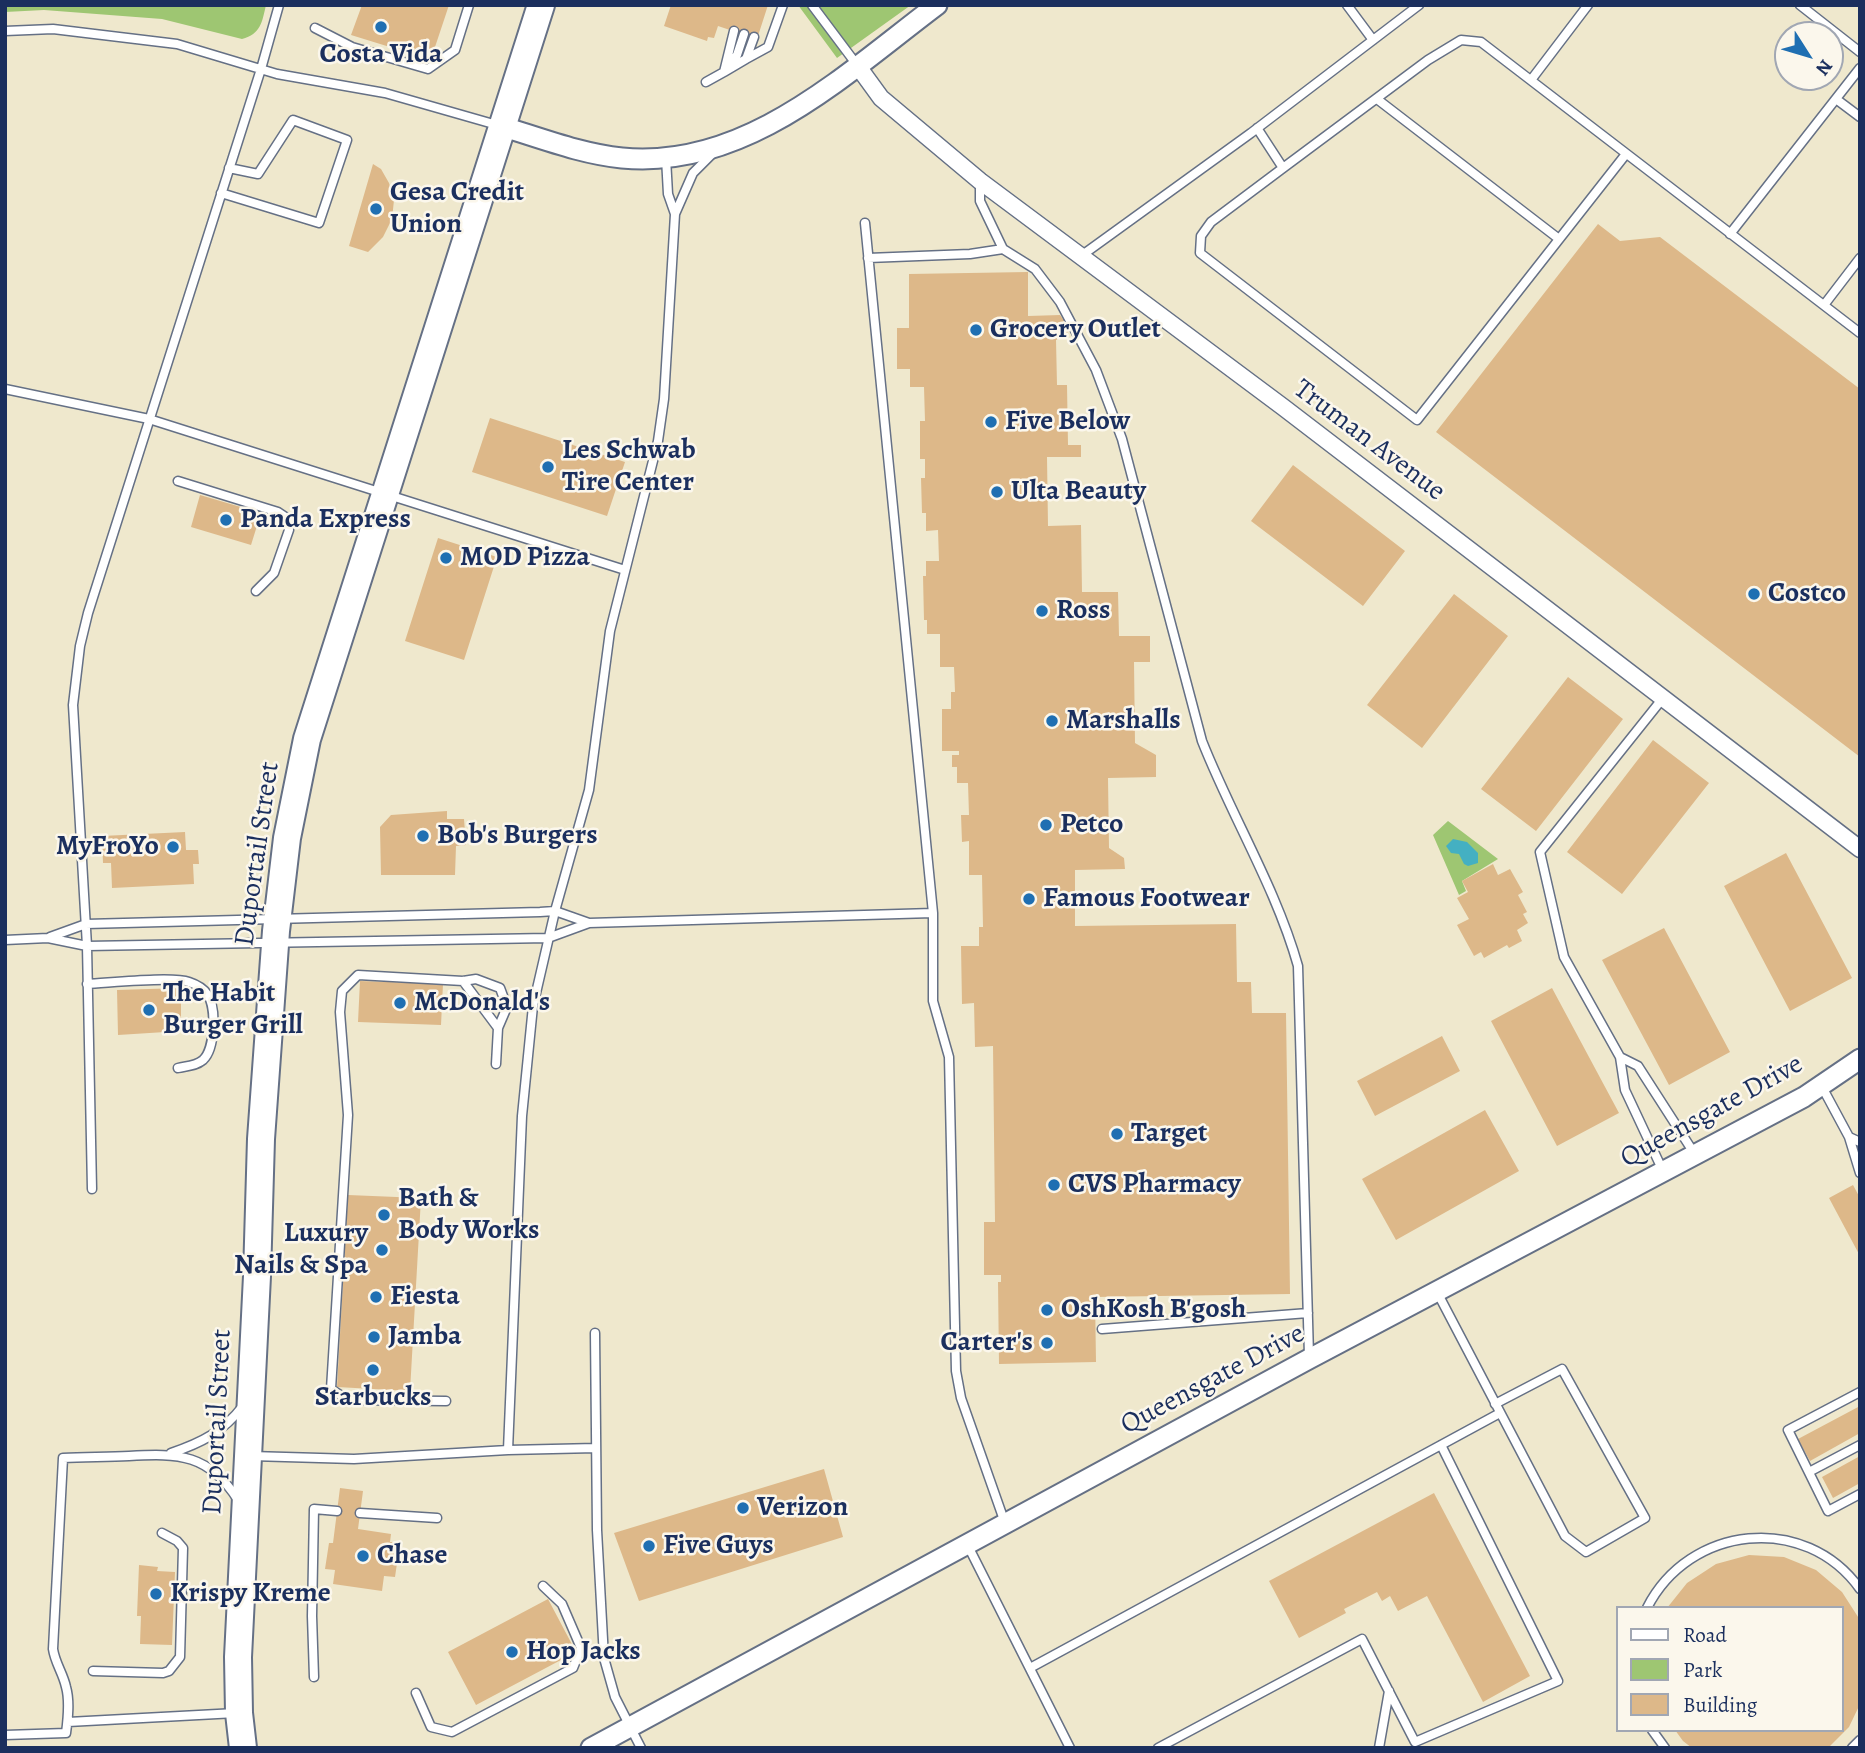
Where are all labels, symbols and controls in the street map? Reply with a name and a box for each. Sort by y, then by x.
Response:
marker: Costa Vida [373,19,389,35]
north arrow [1774,21,1844,91]
place label: Costa Vida [319,38,443,72]
text: N [1810,54,1839,81]
place label: Gesa Credit Union [390,176,524,242]
marker: Gesa Credit Union [368,201,384,217]
place label: Grocery Outlet [990,313,1161,347]
marker: Grocery Outlet [968,322,984,338]
street label: Truman Avenue [1287,373,1451,509]
place label: Five Below [1005,405,1130,439]
marker: Five Below [983,414,999,430]
place label: Les Schwab Tire Center [562,434,696,500]
marker: Les Schwab Tire Center [540,459,556,475]
place label: Ulta Beauty [1011,475,1146,509]
marker: Ulta Beauty [989,484,1005,500]
place label: Panda Express [240,503,411,537]
marker: Panda Express [218,512,234,528]
place label: MOD Pizza [460,541,590,575]
marker: MOD Pizza [438,550,454,566]
place label: Costco [1768,577,1846,611]
marker: Costco [1746,586,1762,602]
place label: Ross [1056,594,1110,628]
marker: Ross [1034,603,1050,619]
place label: Marshalls [1066,704,1181,738]
marker: Marshalls [1044,713,1060,729]
street label: Duportail Street [228,760,288,948]
place label: Petco [1060,808,1124,842]
marker: Petco [1038,817,1054,833]
place label: Bob's Burgers [437,819,598,853]
marker: Bob's Burgers [415,828,431,844]
place label: MyFroYo [56,830,159,864]
marker: MyFroYo [165,839,181,855]
place label: Famous Footwear [1043,882,1250,916]
marker: Famous Footwear [1021,891,1037,907]
place label: The Habit Burger Grill [163,977,303,1043]
place label: McDonald's [414,986,550,1020]
marker: McDonald's [392,995,408,1011]
marker: The Habit Burger Grill [141,1002,157,1018]
street label: Queensgate Drive [1615,1048,1809,1176]
place label: Target [1131,1117,1207,1151]
marker: Target [1109,1126,1125,1142]
place label: CVS Pharmacy [1068,1168,1241,1202]
marker: CVS Pharmacy [1046,1177,1062,1193]
place label: Bath & Body Works [398,1182,539,1248]
marker: Bath & Body Works [376,1207,392,1223]
place label: Luxury Nails & Spa [234,1217,368,1283]
marker: Luxury Nails & Spa [374,1242,390,1258]
place label: Fiesta [390,1280,460,1314]
marker: Fiesta [368,1289,384,1305]
place label: OshKosh B'gosh [1061,1293,1246,1327]
marker: OshKosh B'gosh [1039,1302,1055,1318]
street label: Queensgate Drive [1115,1317,1311,1443]
place label: Jamba [388,1320,462,1354]
place label: Carter's [940,1326,1033,1360]
street label: Duportail Street [196,1328,240,1516]
marker: Jamba [366,1329,382,1345]
marker: Carter's [1039,1335,1055,1351]
marker: Starbucks [365,1362,381,1378]
place label: Starbucks [315,1381,431,1415]
place label: Verizon [757,1491,848,1525]
marker: Verizon [735,1500,751,1516]
place label: Five Guys [663,1529,774,1563]
marker: Five Guys [641,1538,657,1554]
place label: Chase [377,1539,447,1573]
marker: Chase [355,1548,371,1564]
place label: Krispy Kreme [170,1577,331,1611]
marker: Krispy Kreme [148,1586,164,1602]
legend [1616,1606,1844,1732]
text: Road [1683,1621,1727,1649]
place label: Hop Jacks [526,1635,641,1669]
marker: Hop Jacks [504,1644,520,1660]
text: Park [1683,1656,1722,1684]
text: Building [1683,1691,1757,1719]

